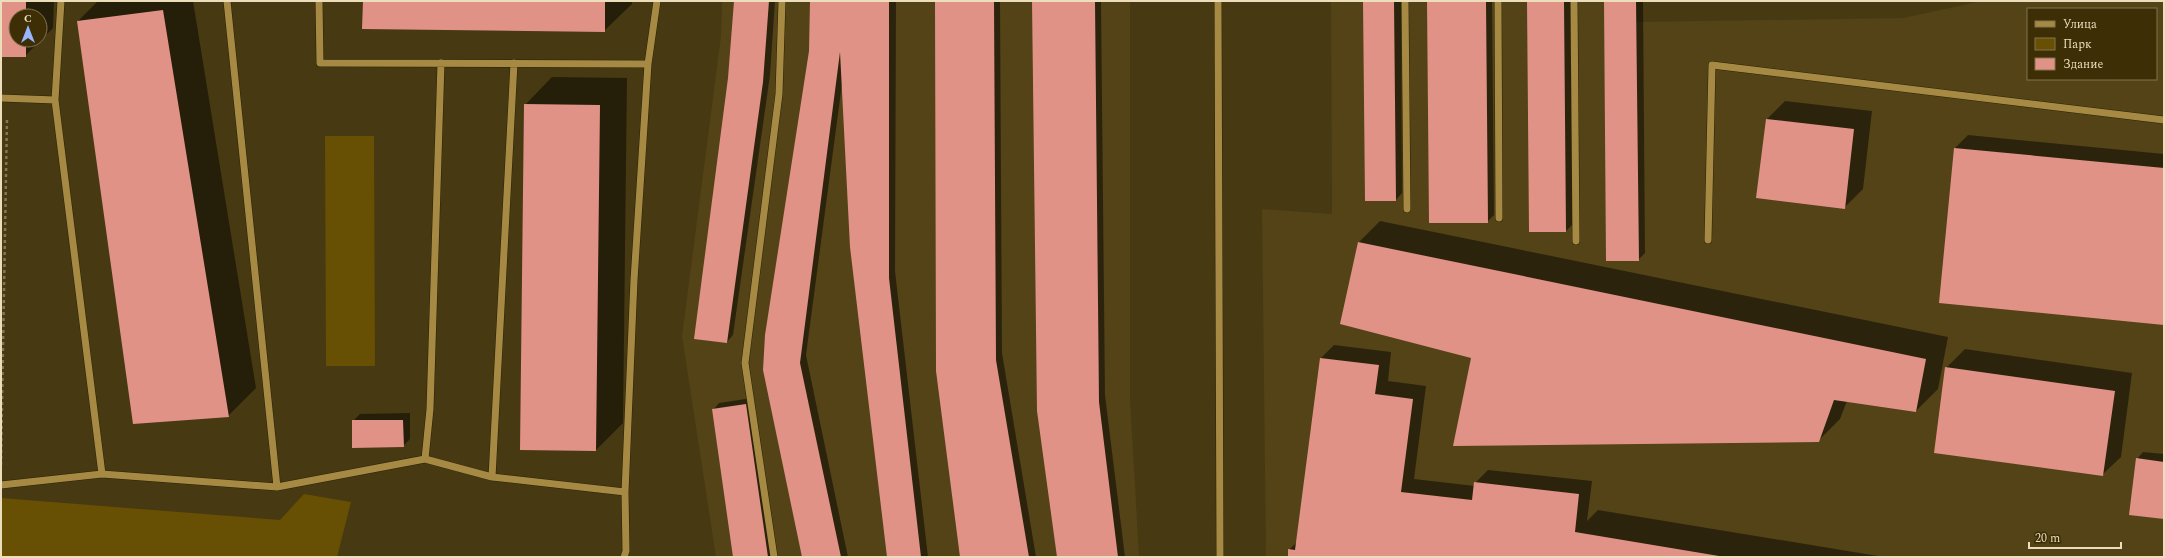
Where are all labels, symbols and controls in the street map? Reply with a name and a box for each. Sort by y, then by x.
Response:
north arrow [8,8,48,48]
legend [2027,8,2157,80]
text: С [24,10,32,27]
text: Улица [2063,15,2097,34]
text: Парк [2063,35,2092,54]
text: Здание [2063,55,2103,74]
scale bar [2029,524,2121,550]
text: 20 m [2035,529,2060,548]

